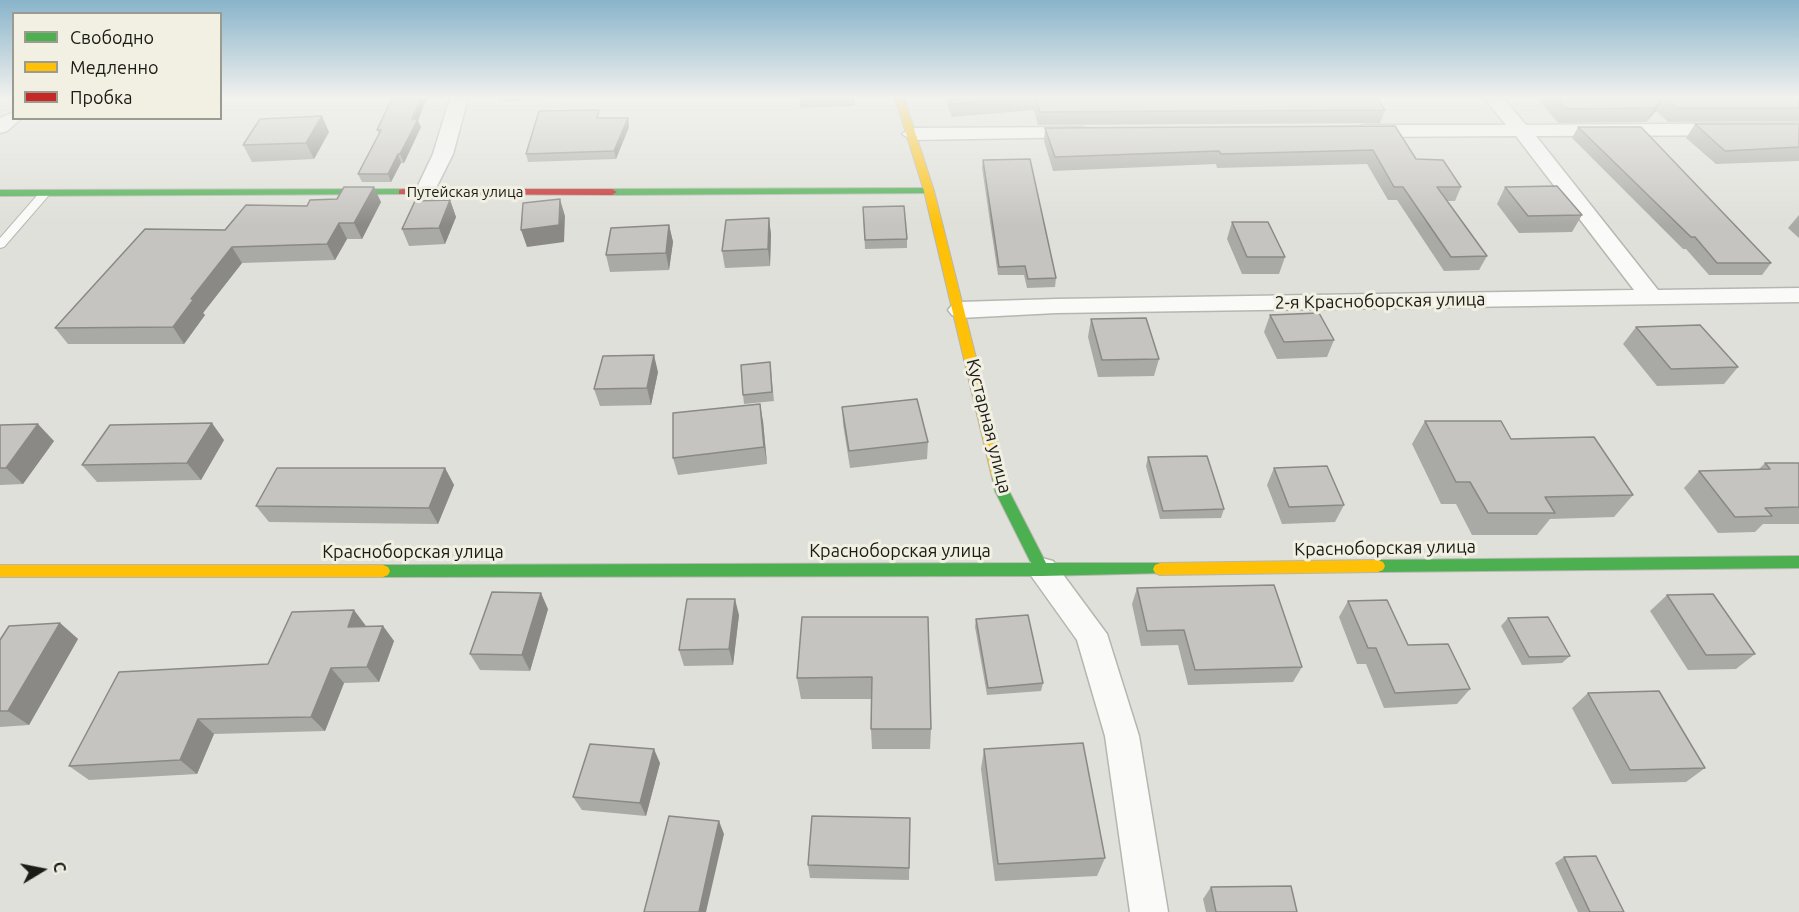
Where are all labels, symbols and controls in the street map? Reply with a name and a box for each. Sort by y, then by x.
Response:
legend [12,12,222,120]
text: Свободно [70,27,154,47]
text: Медленно [70,57,159,77]
text: Пробка [70,87,133,107]
street label: Путейская улица [407,183,523,201]
street label: 2-я Красноборская улица [1274,288,1486,314]
street label: Кустарная улица [962,356,1016,496]
street label: Красноборская улица [1294,536,1476,560]
street label: Красноборская улица [809,540,991,562]
street label: Красноборская улица [322,541,504,563]
north arrow [12,840,72,900]
text: С [50,860,69,873]

